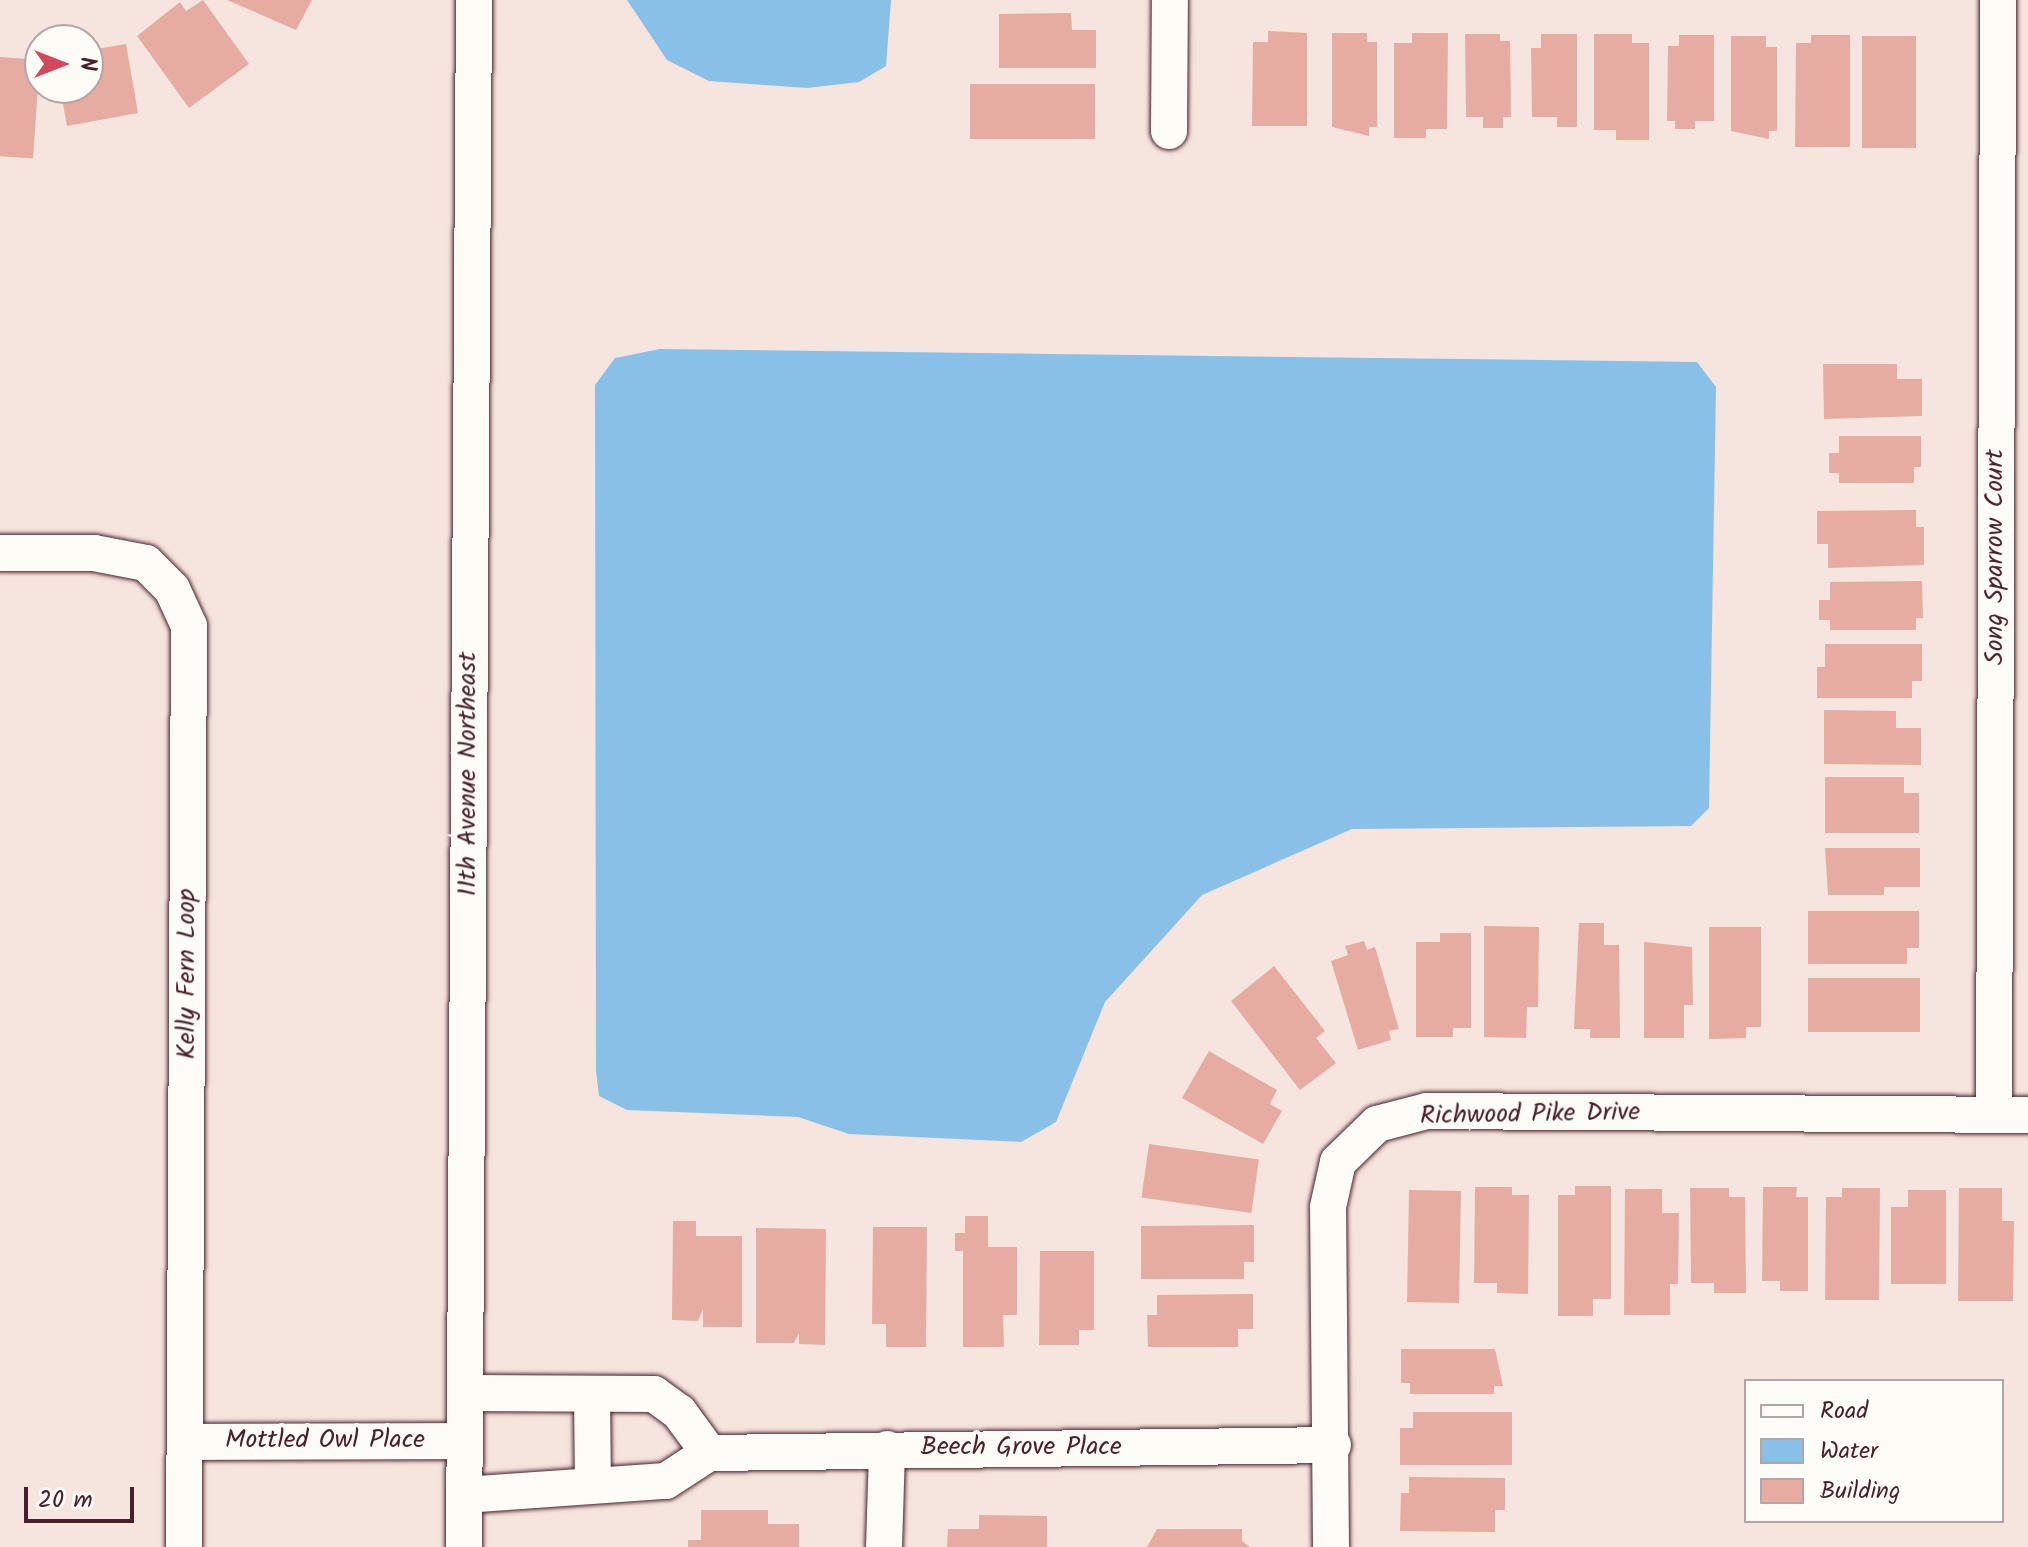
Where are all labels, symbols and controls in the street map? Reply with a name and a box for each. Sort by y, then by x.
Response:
north arrow [24,24,104,104]
text: N [69,57,104,71]
street label: Song Sparrow Court [1980,449,2012,665]
street label: 11th Avenue Northeast [453,652,485,896]
street label: Kelly Fern Loop [172,889,204,1059]
street label: Richwood Pike Drive [1420,1097,1640,1133]
legend [1744,1379,2004,1523]
text: Road [1820,1392,1868,1431]
street label: Mottled Owl Place [225,1425,425,1457]
street label: Beech Grove Place [920,1432,1122,1464]
text: Water [1820,1432,1878,1471]
scale bar [28,1471,138,1521]
text: Building [1820,1472,1900,1511]
text: 20 m [38,1481,93,1520]

